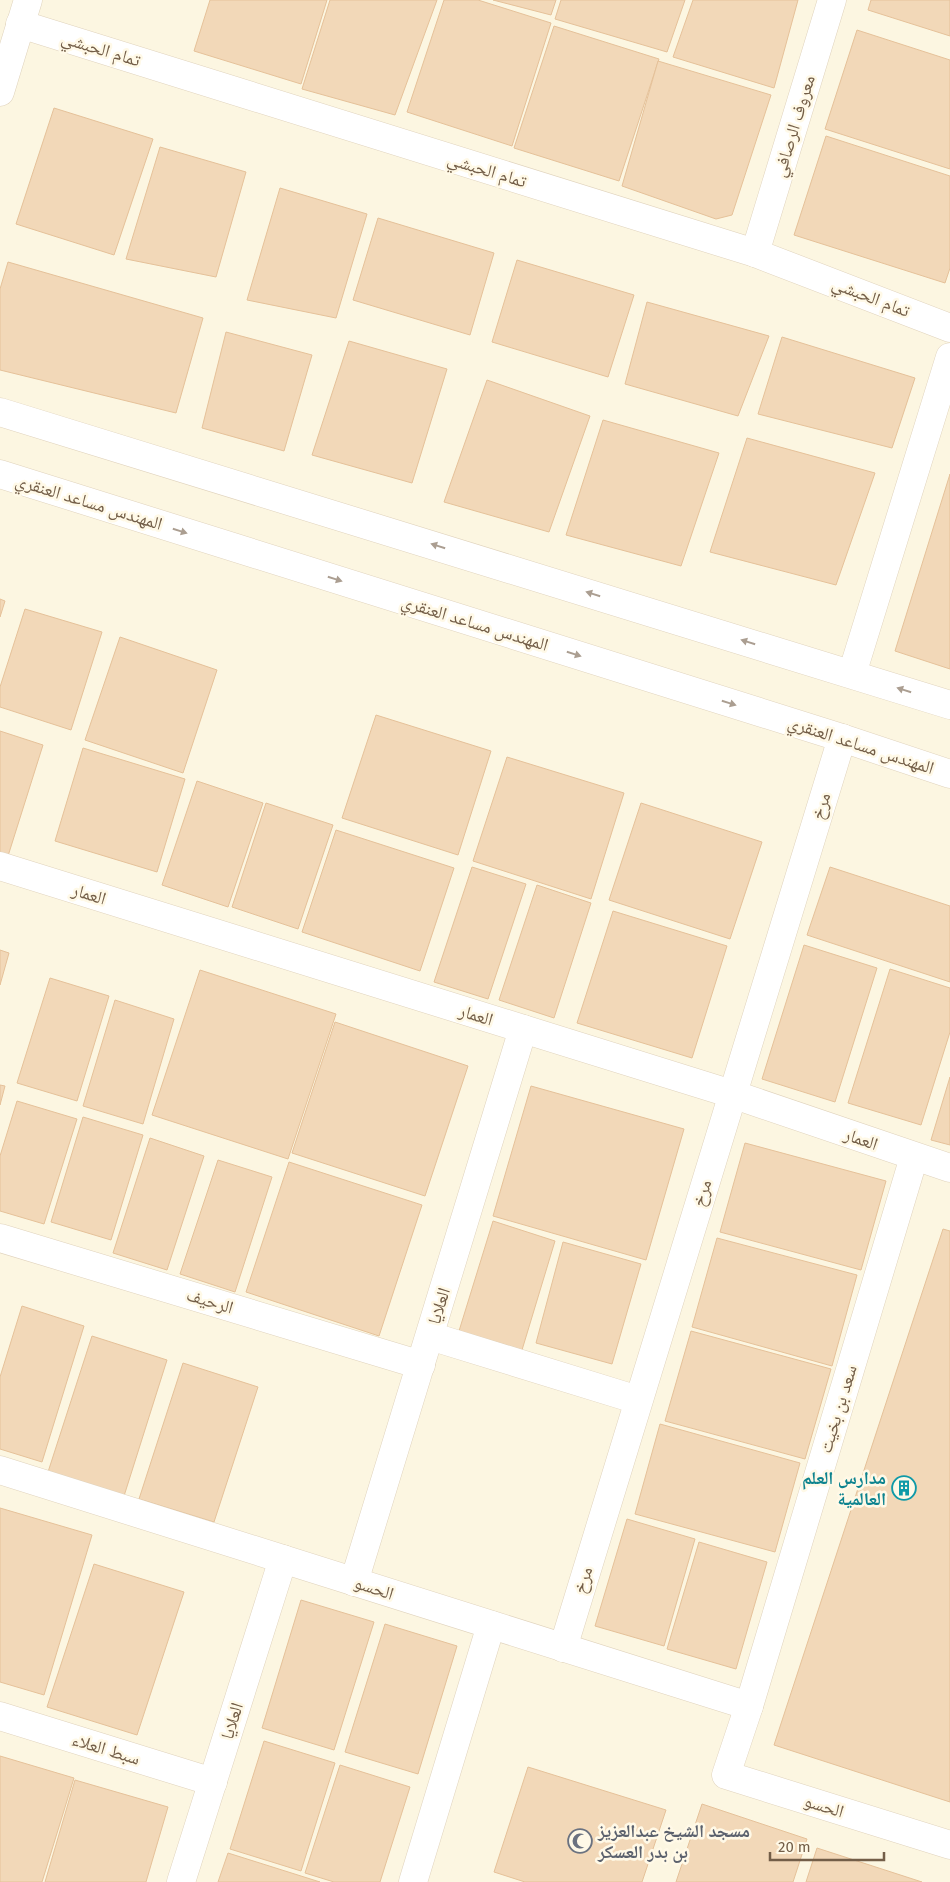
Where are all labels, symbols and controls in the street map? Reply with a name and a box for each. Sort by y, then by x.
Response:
street label: تمام الحبشي [58,27,143,75]
street label: معروف الرصافي [768,72,823,181]
street label: تمام الحبشي [444,148,529,196]
street label: تمام الحبشي [828,272,913,325]
street label: المهندس مساعد العنقري [12,469,165,538]
one-way arrow [173,527,188,535]
one-way arrow [430,542,445,550]
one-way arrow [328,576,343,584]
street label: المهندس مساعد العنقري [398,590,551,659]
one-way arrow [585,590,600,598]
one-way arrow [741,637,756,645]
one-way arrow [566,651,581,659]
one-way arrow [896,686,911,693]
one-way arrow [721,700,736,707]
street label: المهندس مساعد العنقري [784,711,937,782]
street label: مرخ [807,790,836,822]
street label: العمار [68,878,109,910]
street label: العمار [455,999,496,1031]
street label: العمار [840,1123,881,1155]
street label: مرخ [688,1177,717,1209]
street label: الرحيف [184,1283,236,1319]
street label: العلايا [423,1285,455,1327]
street label: سعد بن بخيت [814,1362,862,1456]
place label: مدارس العلم العالمية [802,1467,886,1510]
building icon: مدارس العلم العالمية [891,1475,917,1501]
street label: مرخ [569,1564,598,1596]
street label: الحسو [351,1571,397,1605]
street label: العلايا [216,1700,248,1742]
street label: سبط العلاء [69,1728,143,1770]
street label: الحسو [801,1790,847,1822]
place label: مسجد الشيخ عبدالعزيز بن بدر العسكر [597,1820,750,1863]
mosque icon: مسجد الشيخ عبدالعزيز بن بدر العسكر [567,1828,593,1854]
scale bar [770,1830,884,1862]
text: 20 m [778,1838,811,1856]

